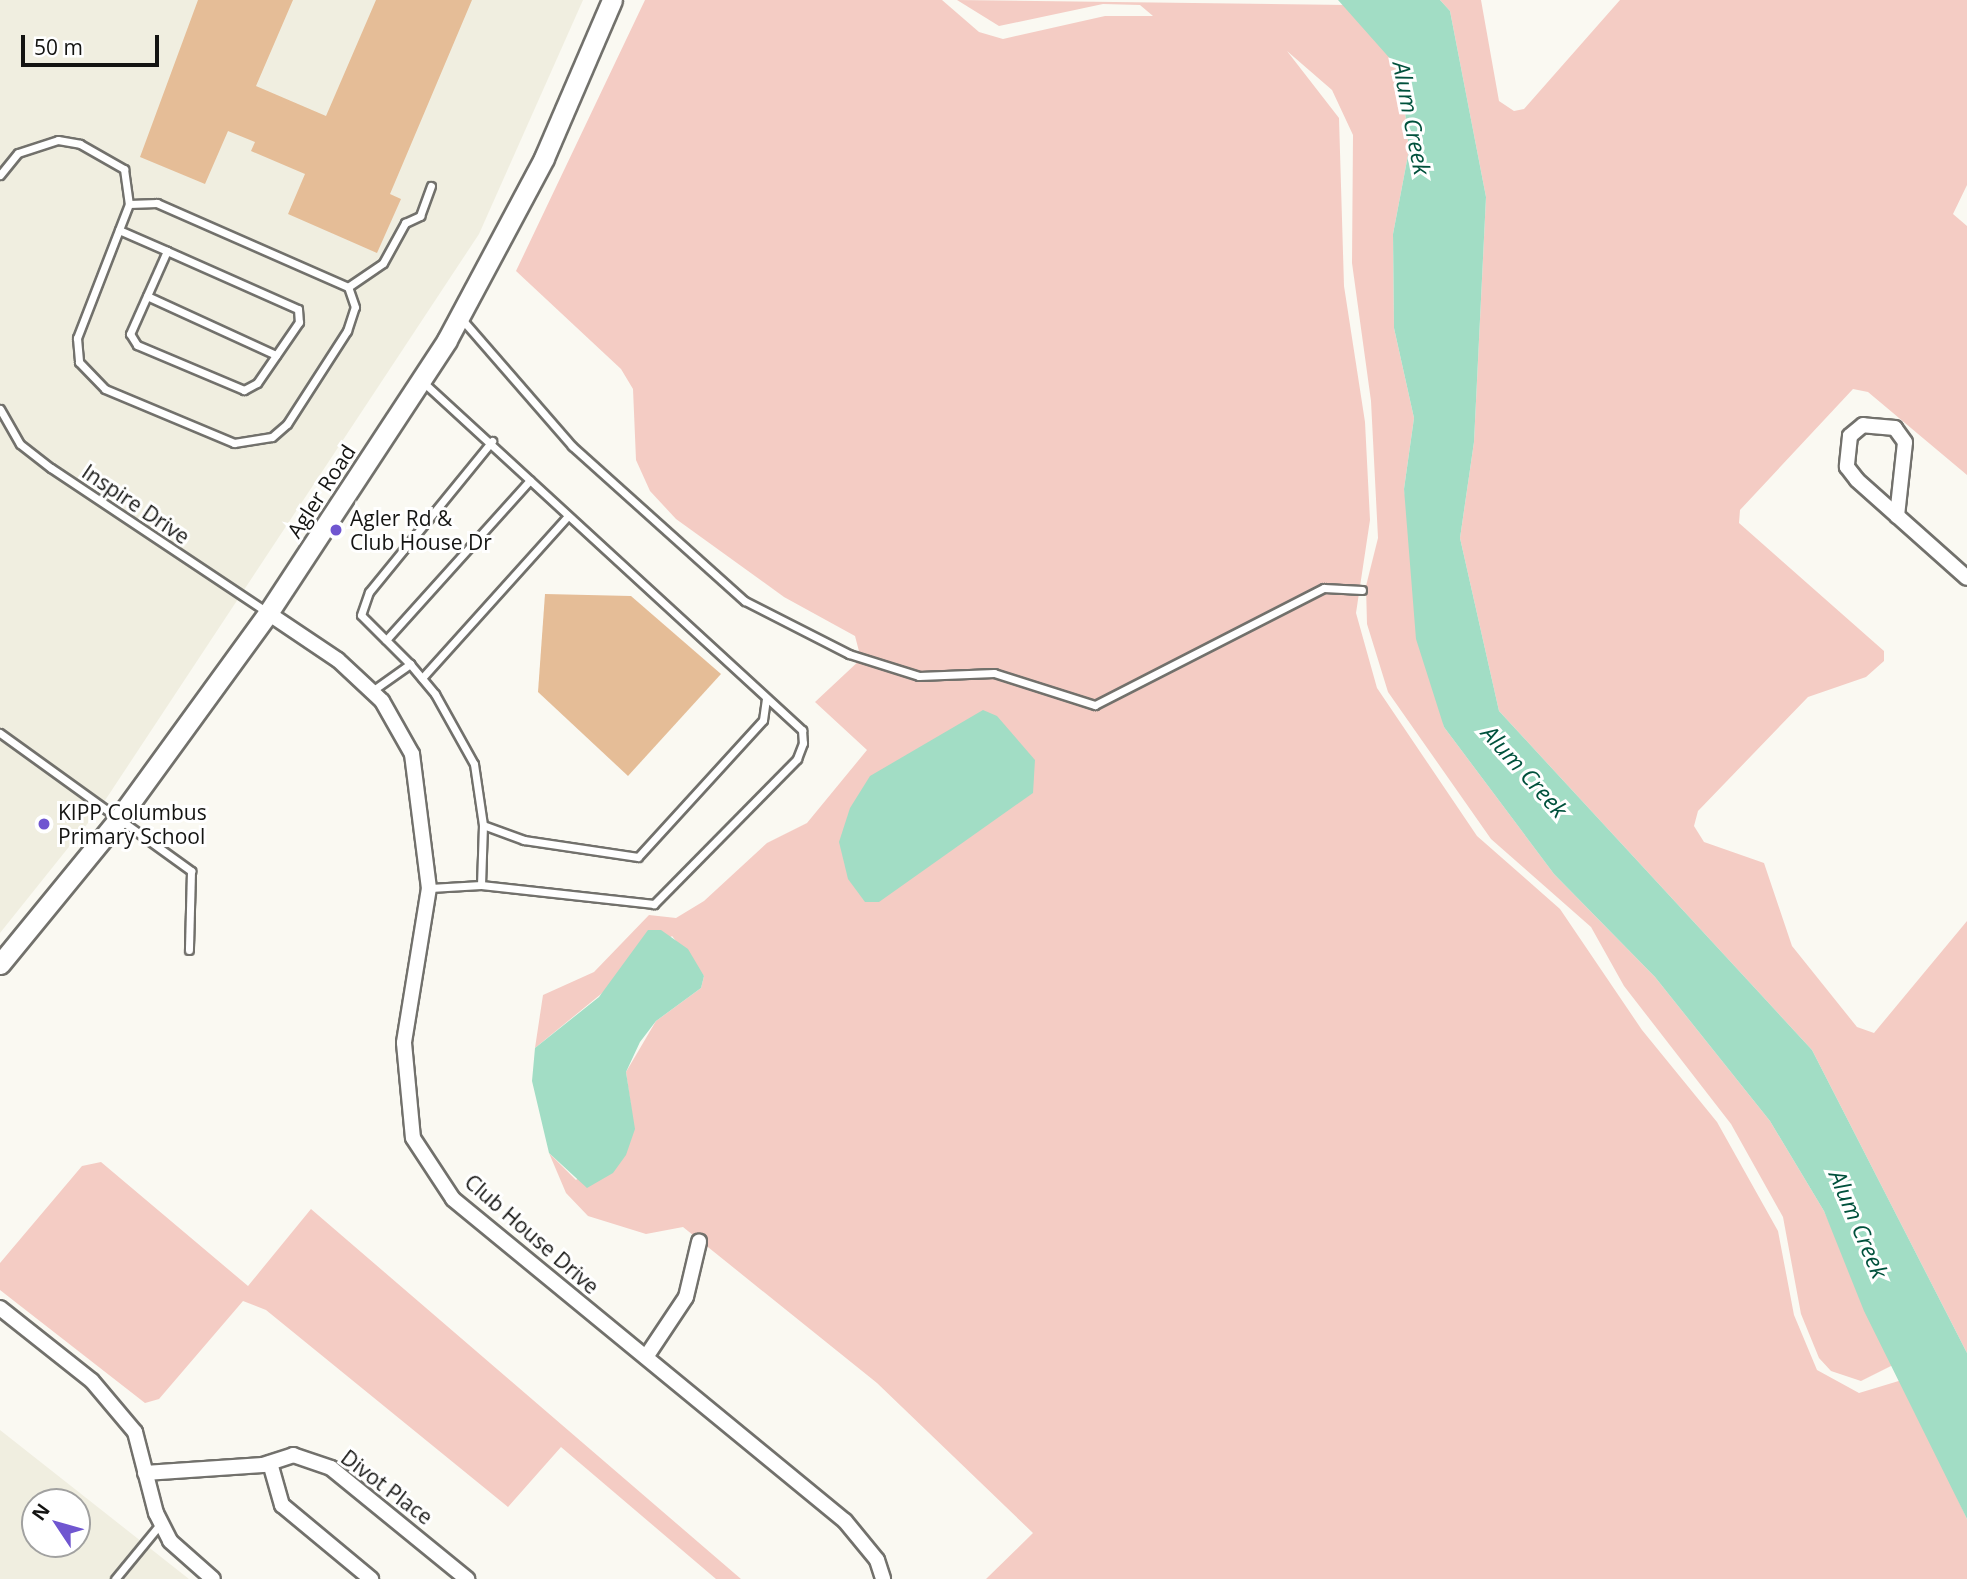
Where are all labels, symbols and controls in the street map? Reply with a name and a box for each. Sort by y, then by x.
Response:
scale bar [24,21,163,65]
text: 50 m [34,33,83,61]
water label: Alum Creek [1388,59,1436,177]
street label: Agler Road [282,440,360,542]
street label: Inspire Drive [77,459,195,549]
place label: Agler Rd & Club House Dr [350,505,492,555]
marker: Agler Rd & Club House Dr [328,522,344,538]
water label: Alum Creek [1476,719,1574,823]
place label: KIPP Columbus Primary School [58,799,207,849]
marker: KIPP Columbus Primary School [36,816,52,832]
water label: Alum Creek [1824,1166,1894,1282]
street label: Club House Drive [460,1169,604,1299]
street label: Divot Place [336,1444,438,1530]
north arrow [21,1488,91,1558]
text: N [26,1498,56,1526]

